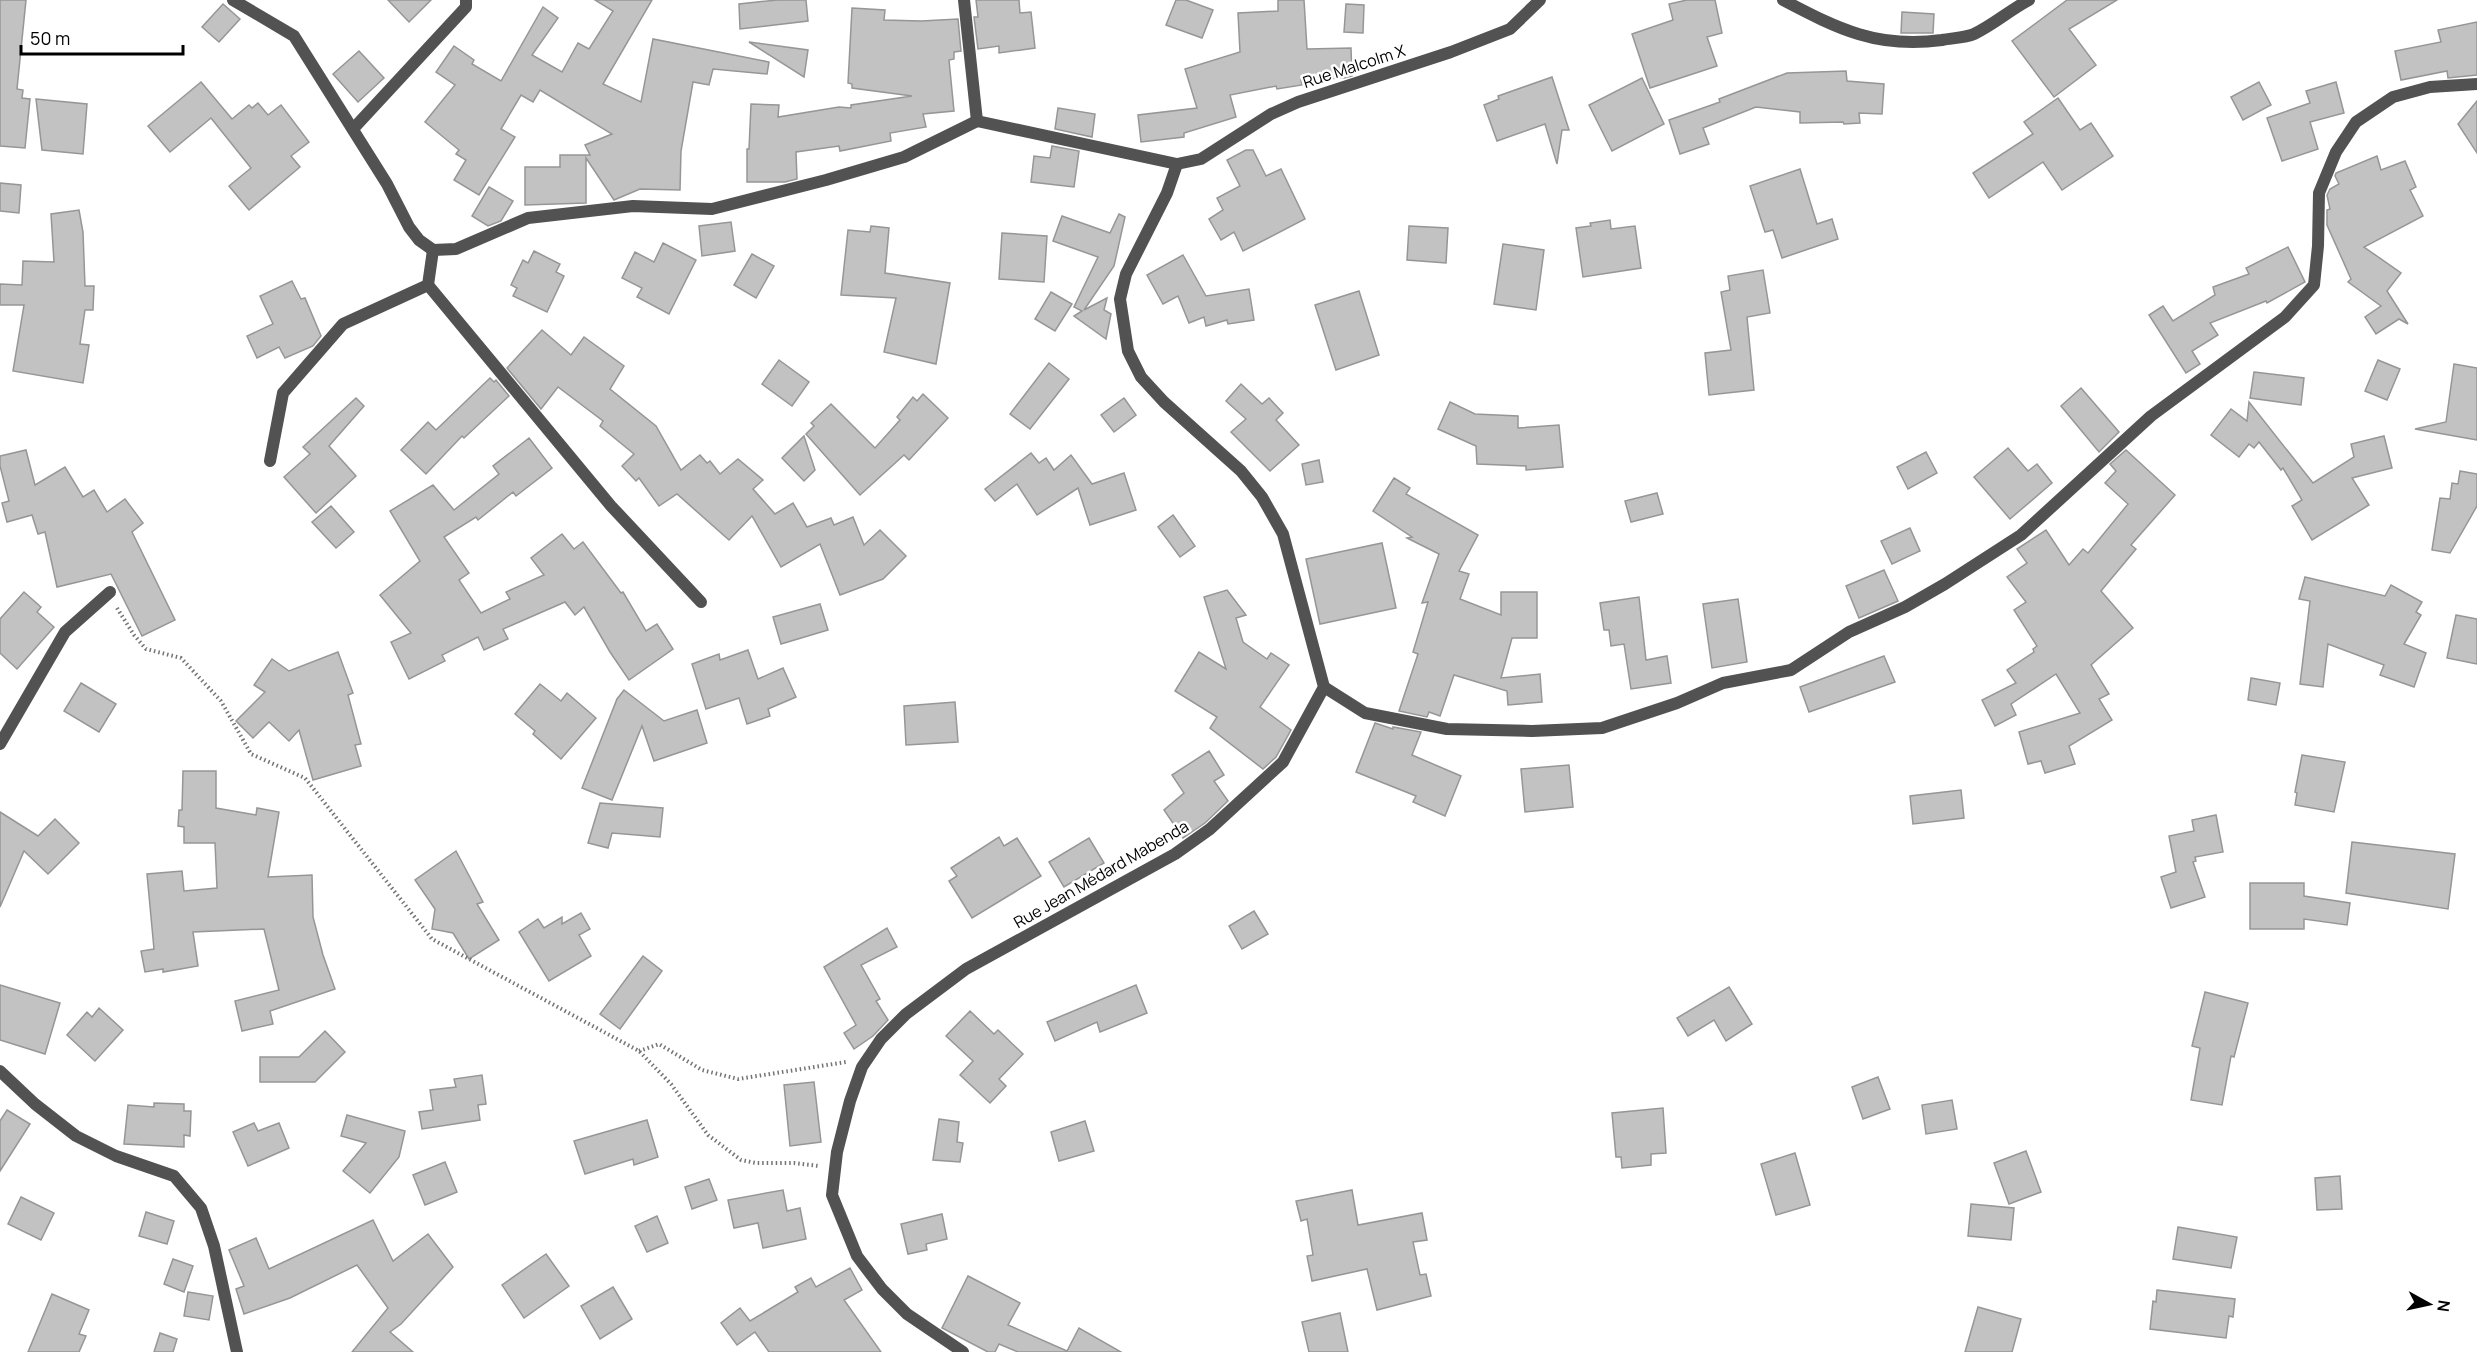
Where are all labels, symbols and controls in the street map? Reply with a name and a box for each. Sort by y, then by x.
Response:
scale bar [21,18,183,56]
text: 50 m [30,26,70,50]
street label: Rue Malcolm X [1300,39,1408,93]
street label: Rue Jean Médard Mabenda [1010,815,1192,933]
north arrow [2399,1274,2459,1334]
text: N [2432,1299,2456,1313]

